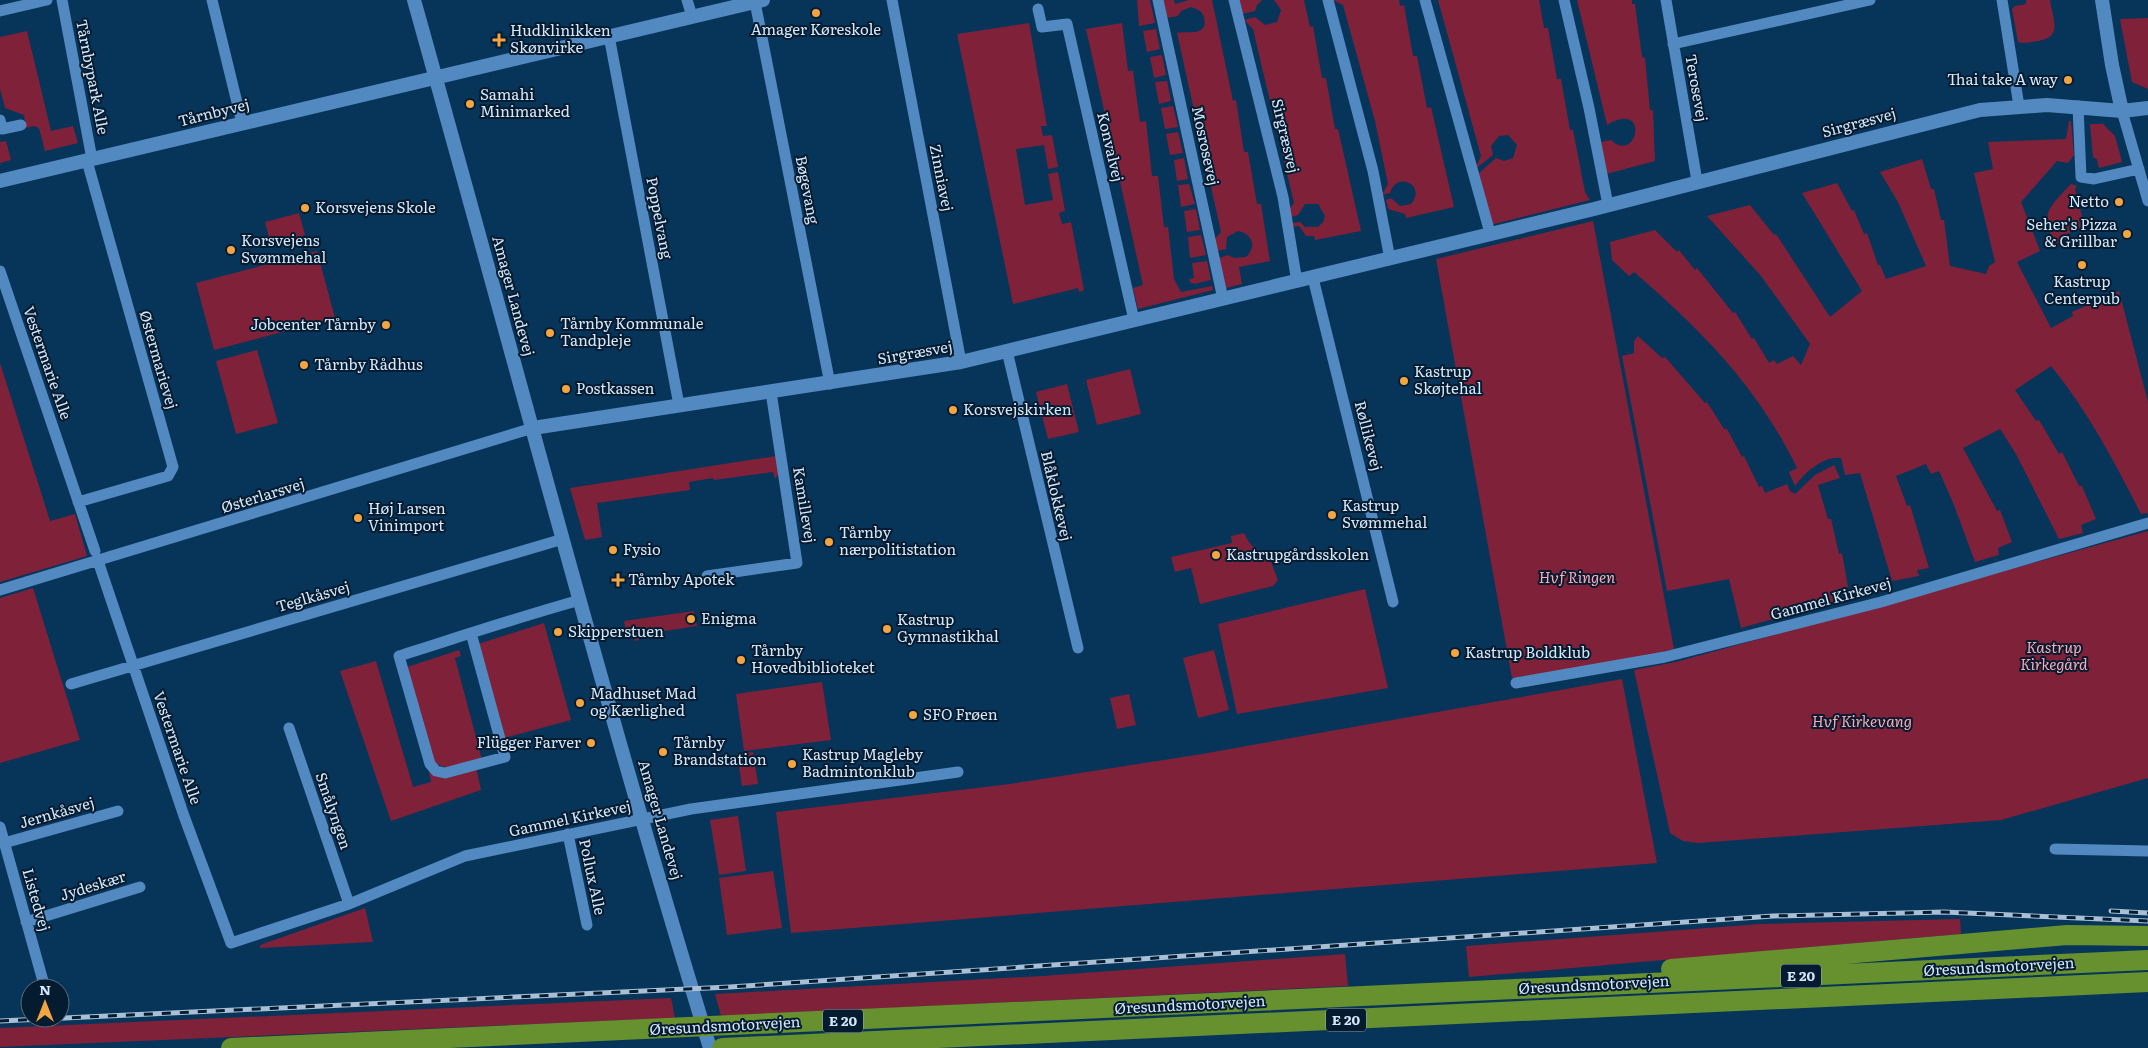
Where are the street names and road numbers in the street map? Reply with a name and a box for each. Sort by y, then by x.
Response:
street label: Tårnbypark Alle [71,17,116,136]
street label: Terosevej [1680,52,1715,123]
street label: Tårnbyvej [175,92,252,132]
street label: Sirgræsvej [1267,96,1306,175]
street label: Sirgræsvej [1819,101,1898,142]
street label: Mosrosevej [1187,104,1226,188]
street label: Konvalvej [1092,109,1131,184]
street label: Zinniavej [925,142,960,213]
street label: Bøgevang [791,154,826,226]
street label: Poppelvang [641,175,680,261]
street label: Amager Landevej [487,233,542,358]
street label: Vestermarie Alle [18,303,79,423]
street label: Østermarievej [134,307,185,412]
street label: Sirgræsvej [875,334,954,369]
street label: Røllikevej [1350,398,1389,473]
street label: Blåklokkevej [1036,448,1079,543]
street label: Kamillevej [788,465,823,545]
street label: Østerlarsvej [218,471,307,518]
street label: Gammel Kirkevej [1768,570,1894,625]
street label: Teglkåsvej [273,574,352,617]
street label: Vestermarie Alle [148,688,209,808]
street label: Amager Landevej [633,757,690,882]
street label: Smålyngen [310,769,358,852]
street label: Jernkåsvej [16,790,97,833]
street label: Gammel Kirkevej [507,793,633,842]
street label: Pollux Alle [574,837,613,917]
street label: Jydeskær [57,864,128,905]
street label: Listedvej [17,865,57,934]
street label: Øresundsmotorvejen [1923,950,2075,981]
road number: E 20 [1781,964,1821,988]
street label: Øresundsmotorvejen [1518,968,1670,999]
street label: Øresundsmotorvejen [1114,988,1266,1019]
road number: E 20 [1326,1008,1366,1032]
street label: Øresundsmotorvejen [649,1009,801,1040]
road number: E 20 [823,1009,863,1032]

